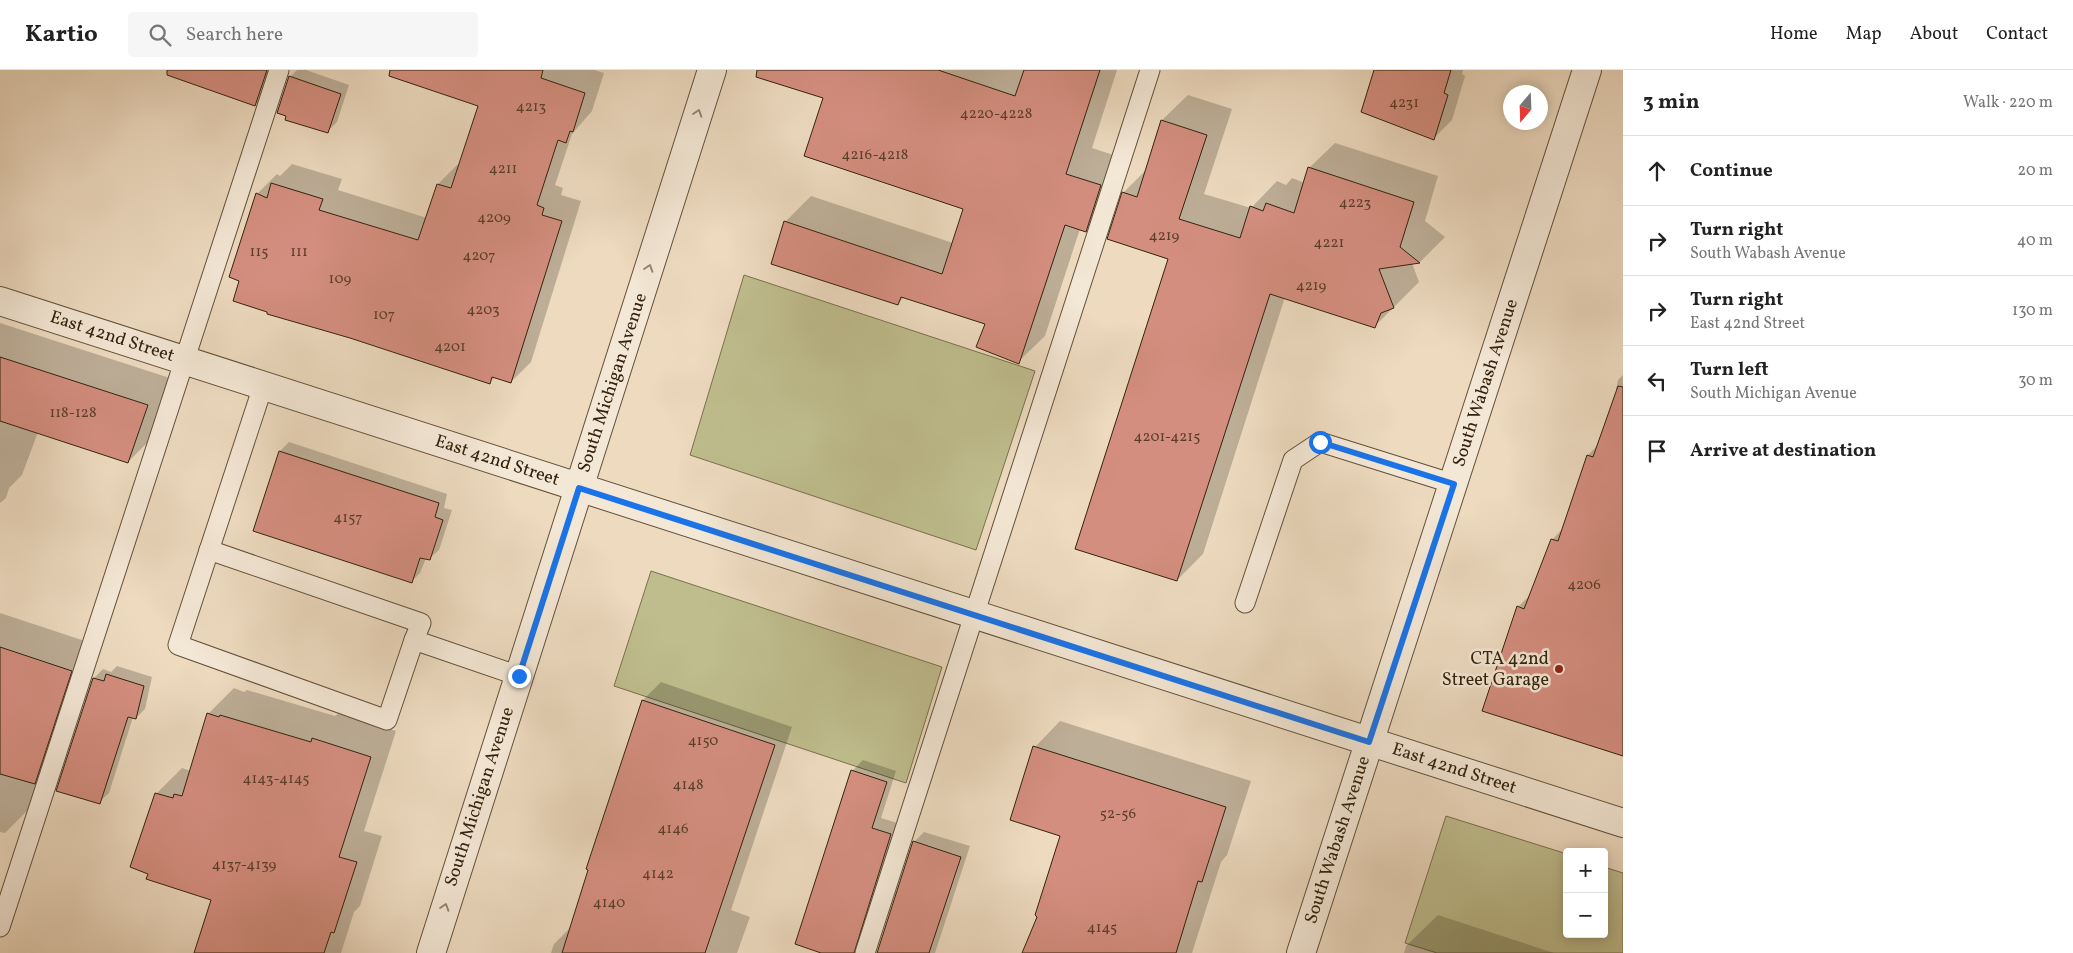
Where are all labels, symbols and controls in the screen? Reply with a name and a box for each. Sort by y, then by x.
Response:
search box [128,12,478,57]
text: Kartio [25,18,98,52]
icon: search [146,21,174,49]
text: Search here [186,22,283,48]
text: Home [1770,22,1818,47]
text: Map [1846,22,1882,47]
text: About [1910,22,1958,47]
text: Contact [1986,22,2048,47]
north arrow [1503,85,1548,130]
text: 3 min [1643,88,1699,117]
text: Walk · 220 m [1963,92,2053,114]
house number: 4231 [1389,93,1419,114]
house number: 4213 [516,97,546,118]
house number: 4220-4228 [960,104,1032,125]
one-way arrow [693,110,703,118]
house number: 4216-4218 [842,145,908,166]
icon: ahead [1643,157,1671,185]
text: Continue [1690,158,1773,184]
house number: 4211 [489,159,517,180]
text: 20 m [2018,160,2053,182]
house number: 4223 [1339,193,1371,214]
house number: 4209 [477,208,511,229]
text: Turn right [1690,217,1783,243]
house number: 4219 [1149,226,1180,247]
icon: right [1643,227,1671,255]
text: 40 m [2017,230,2053,252]
house number: 4221 [1314,233,1344,254]
house number: 115 [250,242,268,263]
house number: 111 [290,242,308,263]
text: South Wabash Avenue [1690,243,1846,265]
house number: 4207 [462,246,496,267]
one-way arrow [643,265,653,273]
house number: 109 [329,269,352,290]
house number: 4219 [1296,276,1327,297]
text: Turn right [1690,287,1783,313]
street label: South Michigan Avenue [572,290,654,476]
street label: South Wabash Avenue [1447,296,1525,470]
icon: right [1643,297,1671,325]
house number: 4203 [466,300,500,321]
text: 130 m [2012,300,2053,322]
street label: East 42nd Street [47,305,177,369]
house number: 107 [373,305,395,326]
text: East 42nd Street [1690,313,1805,335]
house number: 4201 [434,337,466,358]
text: Turn left [1690,357,1769,383]
icon: left [1643,367,1671,395]
text: 30 m [2018,370,2053,392]
text: South Michigan Avenue [1690,383,1857,405]
house number: 118-128 [49,403,97,424]
house number: 4201-4215 [1134,427,1200,448]
street label: East 42nd Street [432,429,562,493]
route start [1309,431,1332,454]
icon: arrive [1643,437,1671,465]
text: Arrive at destination [1690,438,1876,464]
house number: 4157 [333,508,363,529]
house number: 4206 [1567,575,1601,596]
place label: CTA 42nd Street Garage [1442,647,1549,693]
marker: CTA 42nd Street Garage [1553,663,1565,675]
route end [508,665,531,688]
street label: South Michigan Avenue [439,704,521,890]
house number: 4150 [688,731,718,752]
street label: East 42nd Street [1389,737,1519,801]
street label: South Wabash Avenue [1299,753,1377,927]
house number: 4143-4145 [243,769,309,790]
house number: 4148 [672,775,704,796]
house number: 52-56 [1100,804,1136,825]
house number: 4146 [657,819,689,840]
map controls [1563,848,1608,938]
button: + [1563,848,1608,893]
house number: 4137-4139 [212,855,277,876]
house number: 4142 [642,864,674,885]
house number: 4140 [593,893,625,914]
button: − [1563,893,1608,938]
one-way arrow [440,903,450,911]
house number: 4145 [1087,918,1117,939]

